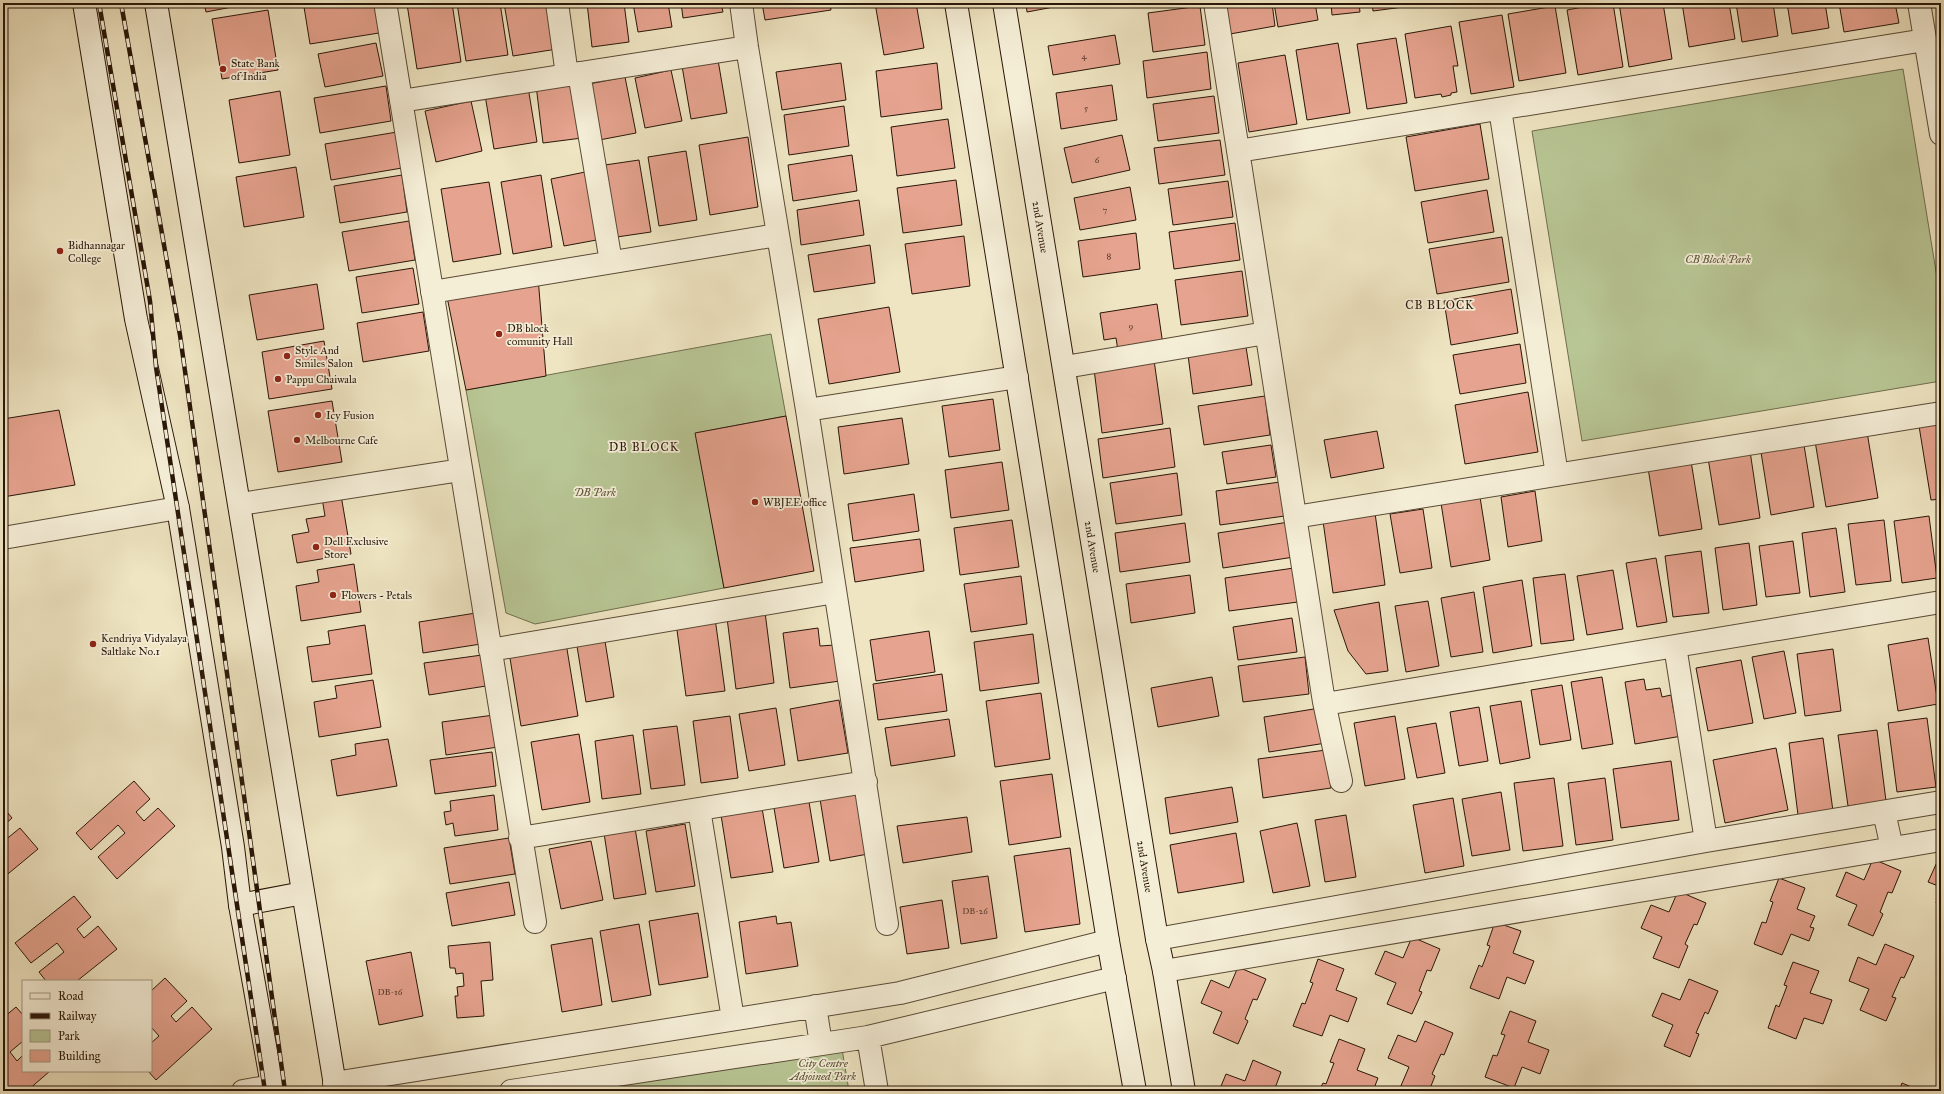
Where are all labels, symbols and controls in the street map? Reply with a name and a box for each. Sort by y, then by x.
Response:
house number: 4 [1081,50,1087,61]
place label: State Bank of India [231,57,281,83]
marker: State Bank of India [218,64,228,74]
house number: 5 [1084,102,1089,113]
house number: 6 [1095,154,1100,165]
street label: 2nd Avenue [1030,200,1051,254]
house number: 7 [1103,204,1108,215]
place label: Bidhannagar College [68,239,126,265]
marker: Bidhannagar College [55,246,65,256]
house number: 8 [1107,250,1112,261]
park label: CB Block Park [1685,253,1751,266]
district label: CB BLOCK [1405,298,1475,312]
house number: 9 [1129,320,1134,331]
place label: DB block comunity Hall [507,322,573,348]
marker: DB block comunity Hall [494,329,504,339]
place label: Style And Smiles Salon [295,344,353,370]
marker: Style And Smiles Salon [282,351,292,361]
place label: Pappu Chaiwala [286,373,357,386]
marker: Pappu Chaiwala [273,374,283,384]
place label: Icy Fusion [326,409,374,422]
marker: Icy Fusion [313,410,323,420]
place label: Melbourne Cafe [305,434,378,447]
marker: Melbourne Cafe [292,435,302,445]
district label: DB BLOCK [609,440,679,454]
park label: DB Park [574,486,616,499]
place label: WBJEE office [763,496,827,510]
marker: WBJEE office [750,497,760,507]
street label: 2nd Avenue [1082,520,1104,574]
place label: Dell Exclusive Store [324,535,389,561]
marker: Dell Exclusive Store [311,542,321,552]
place label: Flowers ~ Petals [341,589,412,602]
marker: Flowers ~ Petals [328,590,338,600]
place label: Kendriya Vidyalaya Saltlake No.1 [101,632,187,658]
marker: Kendriya Vidyalaya Saltlake No.1 [88,639,98,649]
street label: 2nd Avenue [1135,840,1156,894]
house number: DB-26 [962,905,988,916]
legend [22,980,152,1072]
house number: DB-16 [378,986,403,997]
text: Road [58,989,84,1003]
text: Railway [58,1009,97,1023]
text: Park [58,1029,80,1043]
text: Building [58,1049,101,1064]
park label: City Centre Adjoined Park [789,1057,856,1083]

